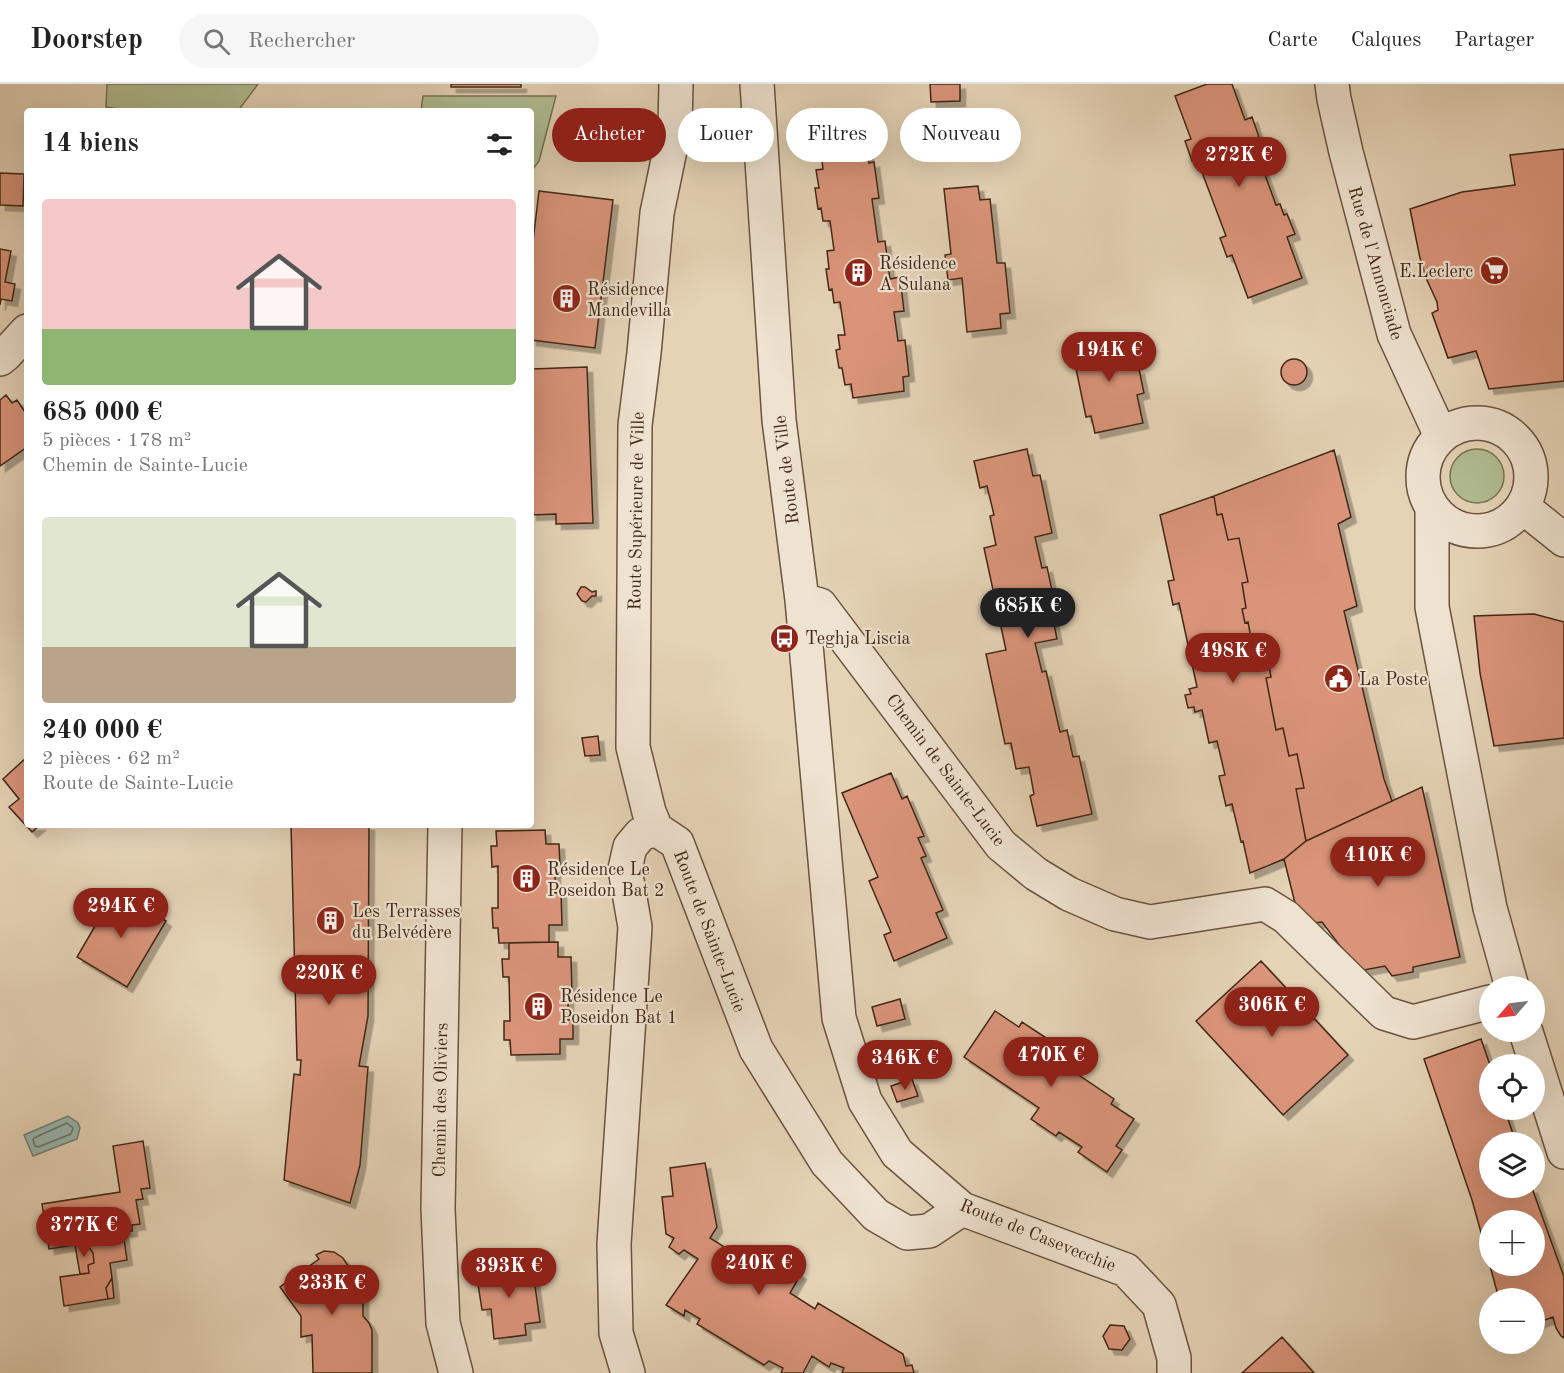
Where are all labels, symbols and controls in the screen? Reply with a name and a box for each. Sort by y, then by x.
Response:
search box [179,14,599,68]
icon: search [200,25,233,58]
text: Doorstep [30,27,143,55]
text: Rechercher [248,30,355,52]
text: Carte [1268,30,1318,51]
text: Calques [1351,30,1421,51]
text: Partager [1454,30,1534,51]
chip: Acheter [552,108,666,162]
chip: Louer [678,108,774,162]
chip: Filtres [786,108,888,162]
chip: Nouveau [900,108,1021,162]
icon: filters [483,128,516,161]
text: 14 biens [42,131,139,157]
pin: 272K € [1190,137,1288,188]
text: 272K € [1205,146,1273,166]
street label: Rue de l'Annonciade [1344,184,1406,342]
icon: home [225,238,333,346]
place label: Résidence A Sulana [879,255,956,294]
supermarket icon: E.Leclerc [1478,255,1510,287]
building icon: Résidence A Sulana [842,257,874,289]
place label: E.Leclerc [1399,263,1473,281]
place label: Résidence Mandevilla [587,281,671,320]
building icon: Résidence Mandevilla [550,283,582,315]
pin: 194K € [1060,332,1158,383]
text: 194K € [1075,341,1143,361]
text: 685 000 € [42,400,162,426]
street label: Route Supérieure de Ville [626,411,648,611]
street label: Route de Ville [771,414,803,525]
text: 5 pièces · 178 m² [42,431,191,451]
text: Chemin de Sainte-Lucie [42,456,248,476]
icon: home [225,556,333,664]
pin: 685K € [979,588,1077,639]
text: 685K € [994,597,1062,617]
bus stop icon: Teghja Liscia [768,622,800,654]
place label: Teghja Liscia [805,630,911,648]
pin: 498K € [1184,633,1282,684]
text: 498K € [1199,642,1267,662]
public building icon: La Poste [1322,663,1354,695]
place label: La Poste [1359,671,1428,689]
street label: Chemin de Sainte-Lucie [882,691,1008,850]
text: 240 000 € [42,718,162,744]
text: 2 pièces · 62 m² [42,749,180,769]
text: Route de Sainte-Lucie [42,774,233,794]
pin: 410K € [1329,837,1427,888]
text: 410K € [1344,846,1412,866]
street label: Route de Sainte-Lucie [670,848,748,1015]
place label: Résidence Le Poseidon Bat 2 [547,861,664,900]
building icon: Résidence Le Poseidon Bat 2 [510,863,542,895]
pin: 294K € [72,888,170,939]
text: 294K € [87,897,155,917]
place label: Les Terrasses du Belvédère [352,903,461,942]
building icon: Les Terrasses du Belvédère [315,905,347,937]
pin: 220K € [280,955,378,1006]
text: 220K € [295,964,363,984]
north arrow [1479,976,1545,1042]
map controls [1479,976,1545,1354]
pin: 306K € [1223,987,1321,1038]
place label: Résidence Le Poseidon Bat 1 [560,988,677,1027]
building icon: Résidence Le Poseidon Bat 1 [523,990,555,1022]
text: 306K € [1238,996,1306,1016]
street label: Chemin des Oliviers [431,1022,451,1178]
pin: 470K € [1002,1037,1100,1088]
pin: 346K € [856,1040,954,1091]
text: 470K € [1017,1046,1085,1066]
text: 346K € [871,1049,939,1069]
button: locate [1479,1054,1545,1120]
button: layers [1479,1132,1545,1198]
street label: Route de Casevecchie [957,1196,1118,1275]
pin: 377K € [35,1207,133,1258]
button: + [1479,1210,1545,1276]
text: 377K € [50,1216,118,1236]
pin: 240K € [710,1245,808,1296]
pin: 393K € [460,1248,558,1299]
text: 240K € [725,1254,793,1274]
text: 393K € [475,1257,543,1277]
pin: 233K € [283,1265,381,1316]
text: 233K € [298,1274,366,1294]
button: − [1479,1288,1545,1354]

